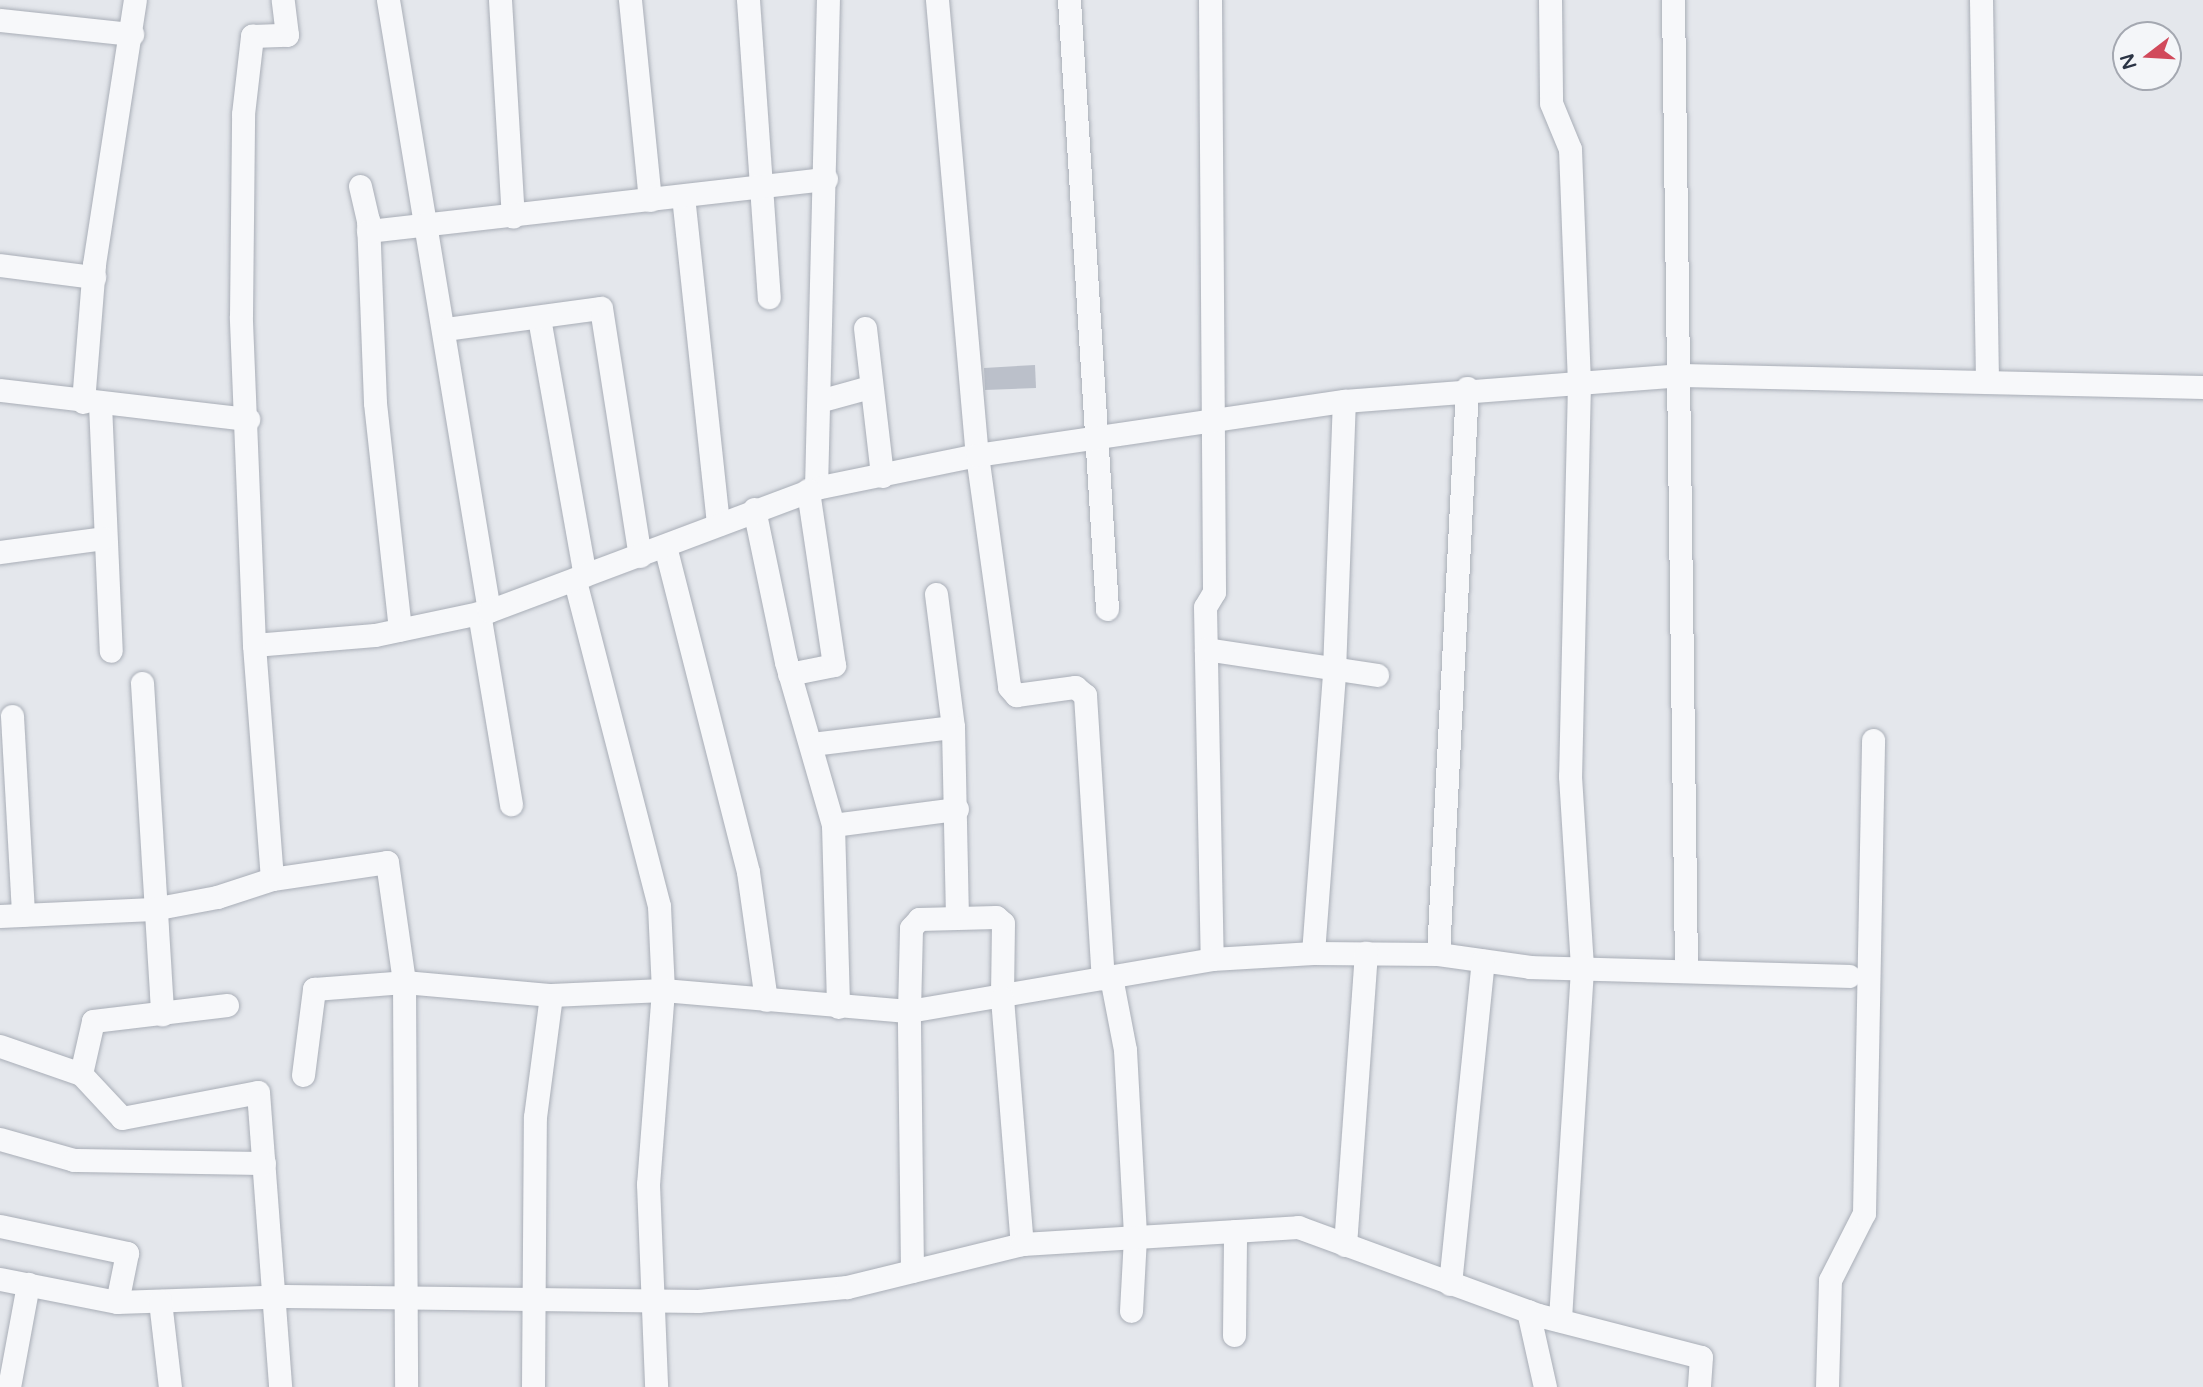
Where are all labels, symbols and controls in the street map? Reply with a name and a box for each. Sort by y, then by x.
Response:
north arrow [2112,21,2182,91]
text: N [2116,51,2142,72]

